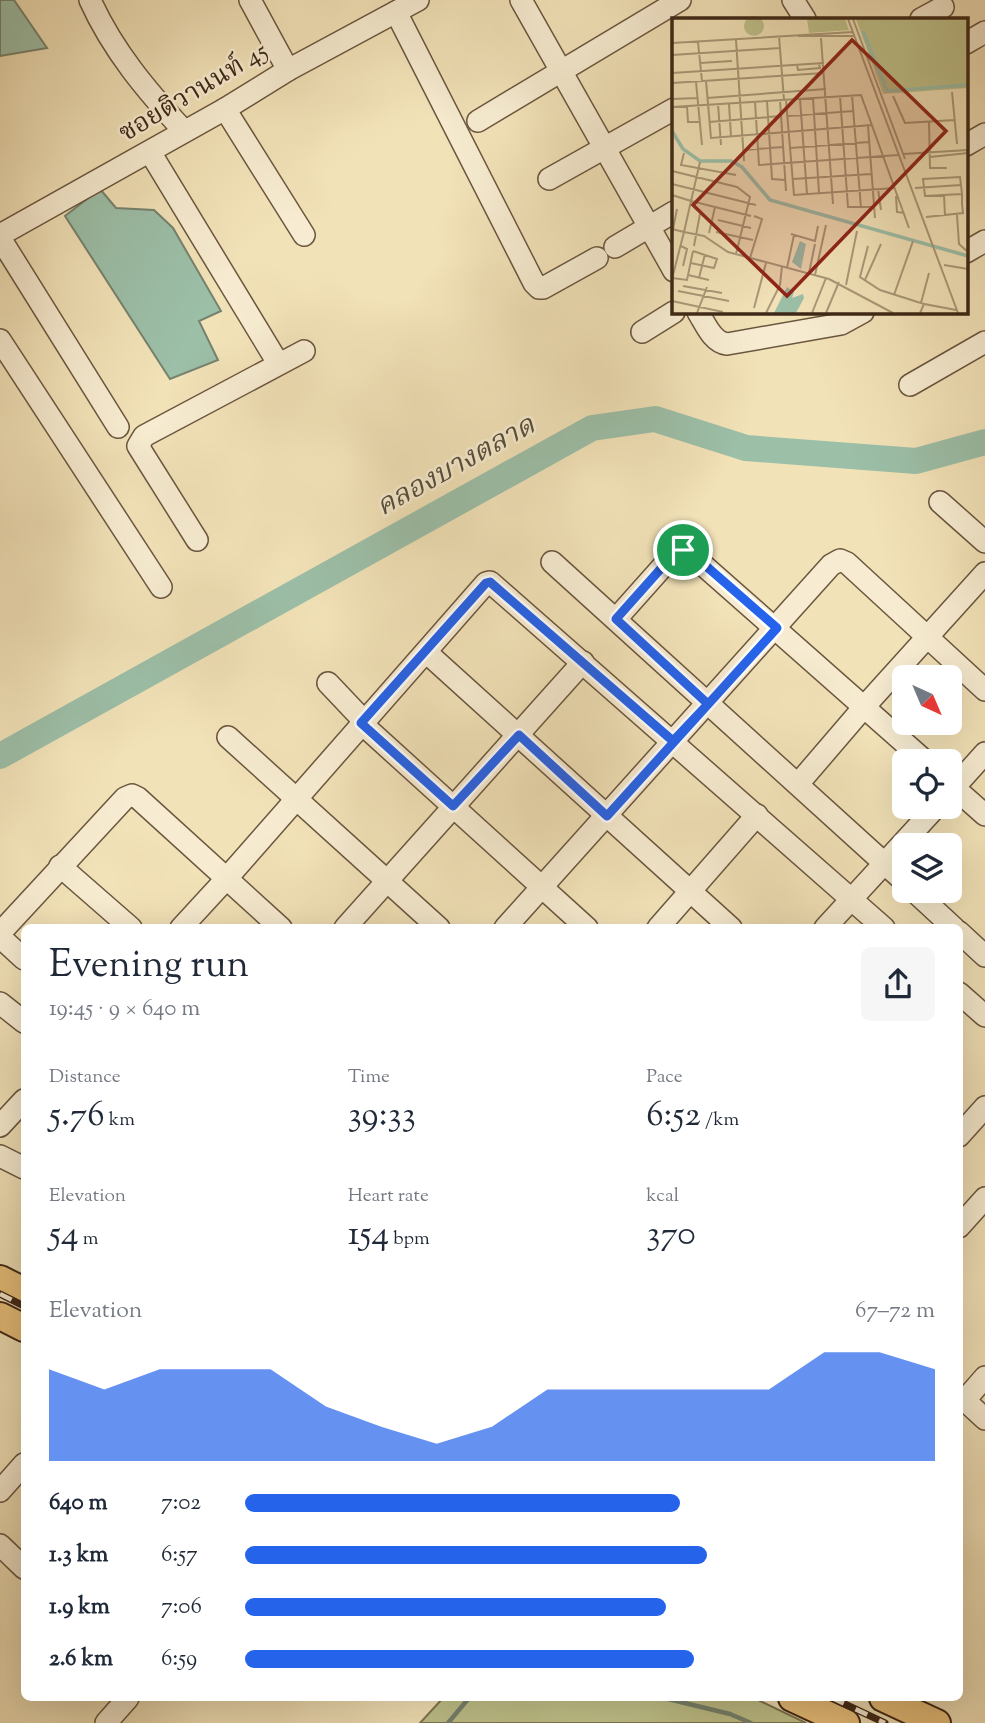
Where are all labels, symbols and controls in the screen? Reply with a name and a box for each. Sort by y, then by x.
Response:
inset map [672,18,968,313]
street label: ซอยติวานนท์ 45 [112,34,276,152]
water label: คลองบางตลาด [369,406,544,527]
pin [653,520,713,580]
icon: arrive [664,531,702,569]
north arrow [892,665,962,735]
map controls [892,665,962,903]
button: locate [892,749,962,819]
button: layers [892,833,962,903]
text: Evening run [49,940,249,994]
button: share [861,947,935,1021]
text: 19:45 · 9 × 640 m [49,993,200,1026]
text: Distance [49,1064,121,1091]
text: Time [348,1064,390,1091]
text: Pace [646,1064,683,1091]
text: 5.76 [49,1091,105,1142]
text: 39:33 [348,1091,416,1142]
text: 6:52 [646,1091,701,1142]
text: km [105,1107,135,1134]
text: /km [701,1107,739,1134]
text: Elevation [49,1183,126,1210]
text: Heart rate [348,1183,429,1210]
text: kcal [646,1183,679,1210]
text: 54 [49,1210,79,1261]
text: 154 [348,1210,389,1261]
text: 370 [646,1210,696,1261]
text: m [79,1226,98,1253]
text: bpm [389,1226,430,1253]
text: Elevation [49,1295,142,1328]
text: 67–72 m [855,1295,935,1328]
text: 640 m [49,1487,107,1520]
text: 7:02 [161,1487,201,1520]
text: 1.3 km [49,1539,108,1572]
text: 6:57 [161,1539,198,1572]
text: 1.9 km [49,1591,110,1624]
text: 7:06 [161,1591,202,1624]
text: 2.6 km [49,1643,113,1676]
text: 6:59 [161,1643,197,1676]

